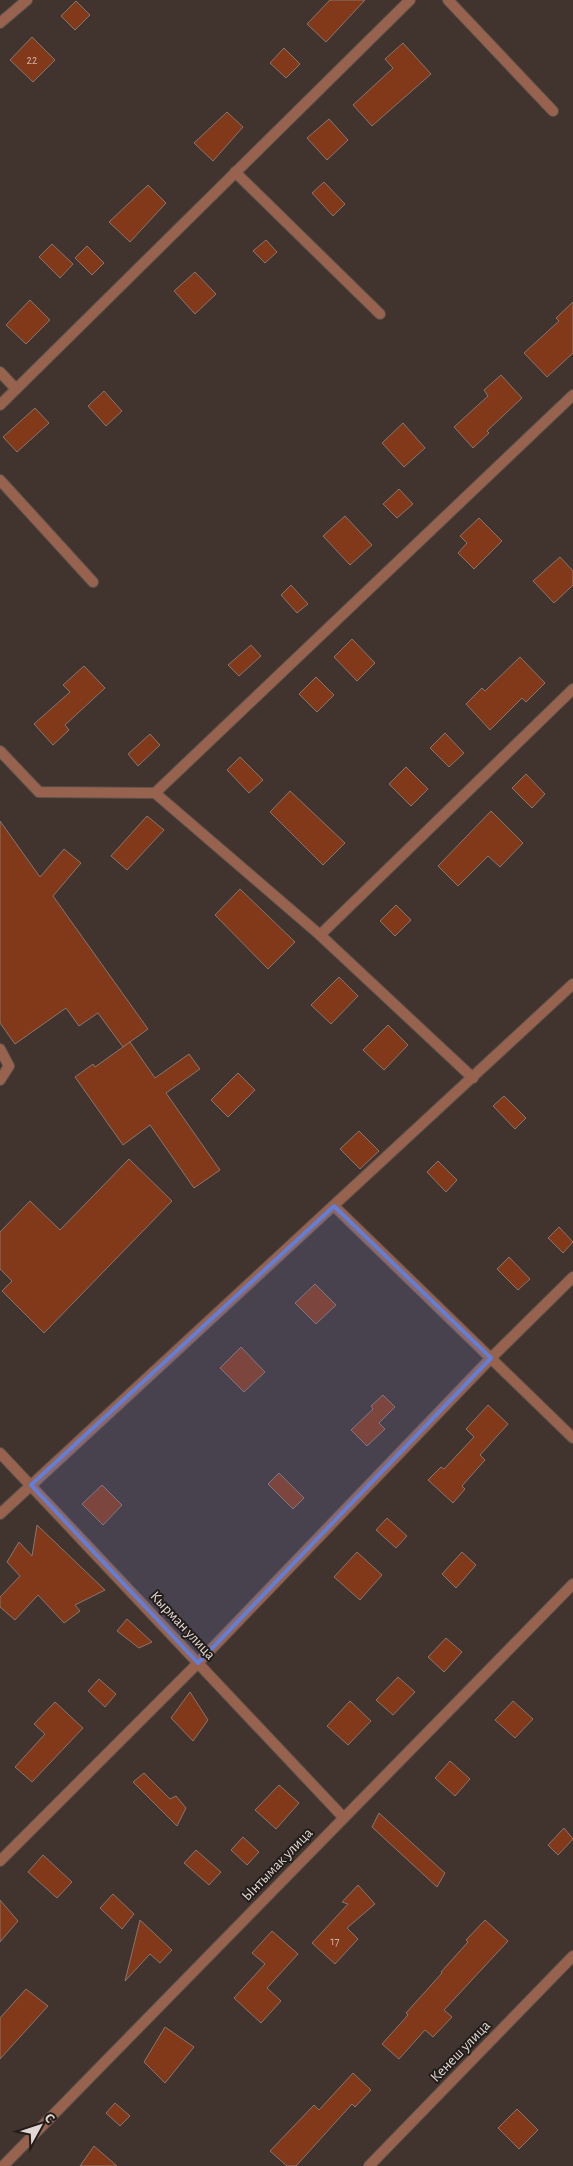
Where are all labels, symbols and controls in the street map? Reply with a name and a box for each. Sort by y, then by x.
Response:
house number: 22 [27,54,38,66]
street label: Кырман улица [147,1588,218,1663]
street label: Ынтымак улица [239,1825,316,1904]
house number: 17 [330,1935,340,1947]
street label: Кенеш улица [428,2018,493,2085]
north arrow [15,2101,65,2151]
text: С [41,2111,57,2126]

